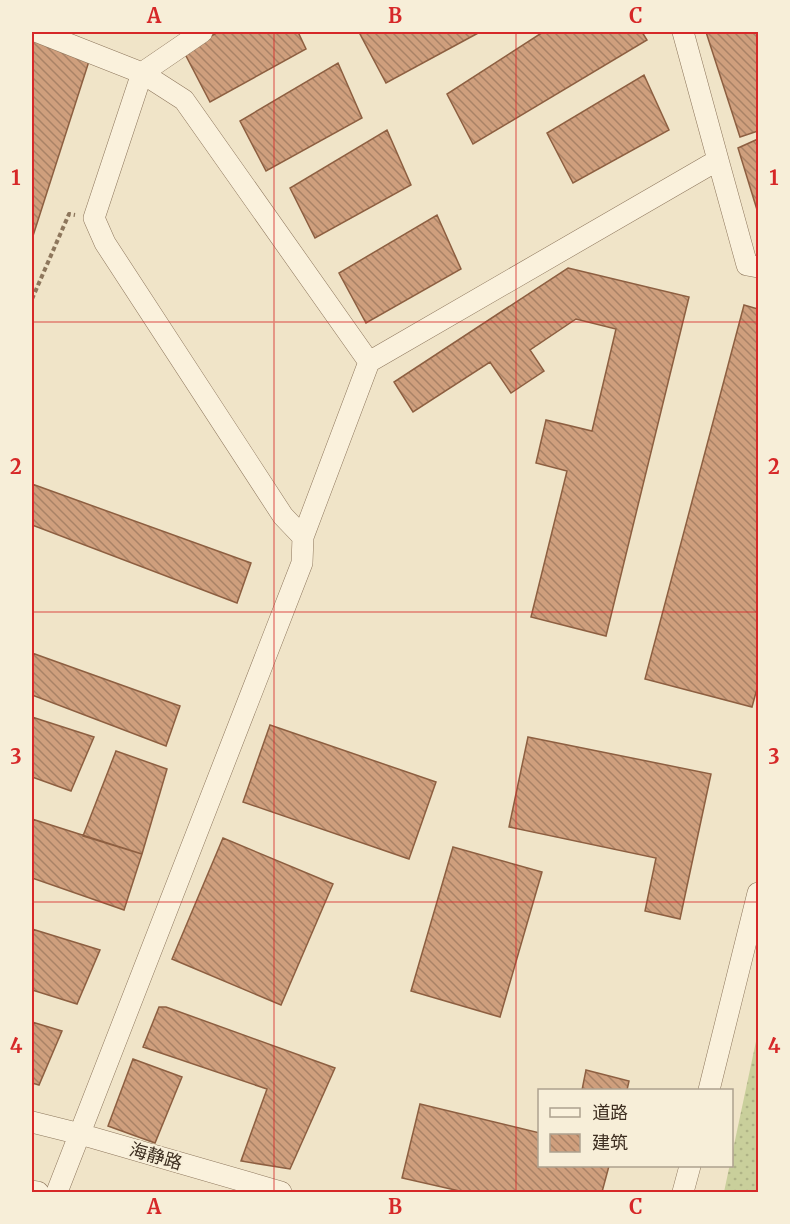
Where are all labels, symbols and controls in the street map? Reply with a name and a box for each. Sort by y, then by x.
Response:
text: A [146,3,162,28]
text: B [388,3,402,28]
text: C [629,3,643,28]
text: 1 [11,165,21,190]
text: 1 [769,165,779,190]
text: 2 [10,454,22,479]
text: 2 [768,454,780,479]
text: 3 [10,744,22,769]
text: 3 [768,744,780,769]
text: 4 [10,1033,23,1058]
text: 4 [768,1033,781,1058]
legend [538,1089,733,1167]
text: 道路 [592,1101,628,1124]
text: 建筑 [592,1131,628,1154]
street label: 海静路 [127,1138,185,1174]
text: A [146,1194,162,1219]
text: B [388,1194,402,1219]
text: C [629,1194,643,1219]

